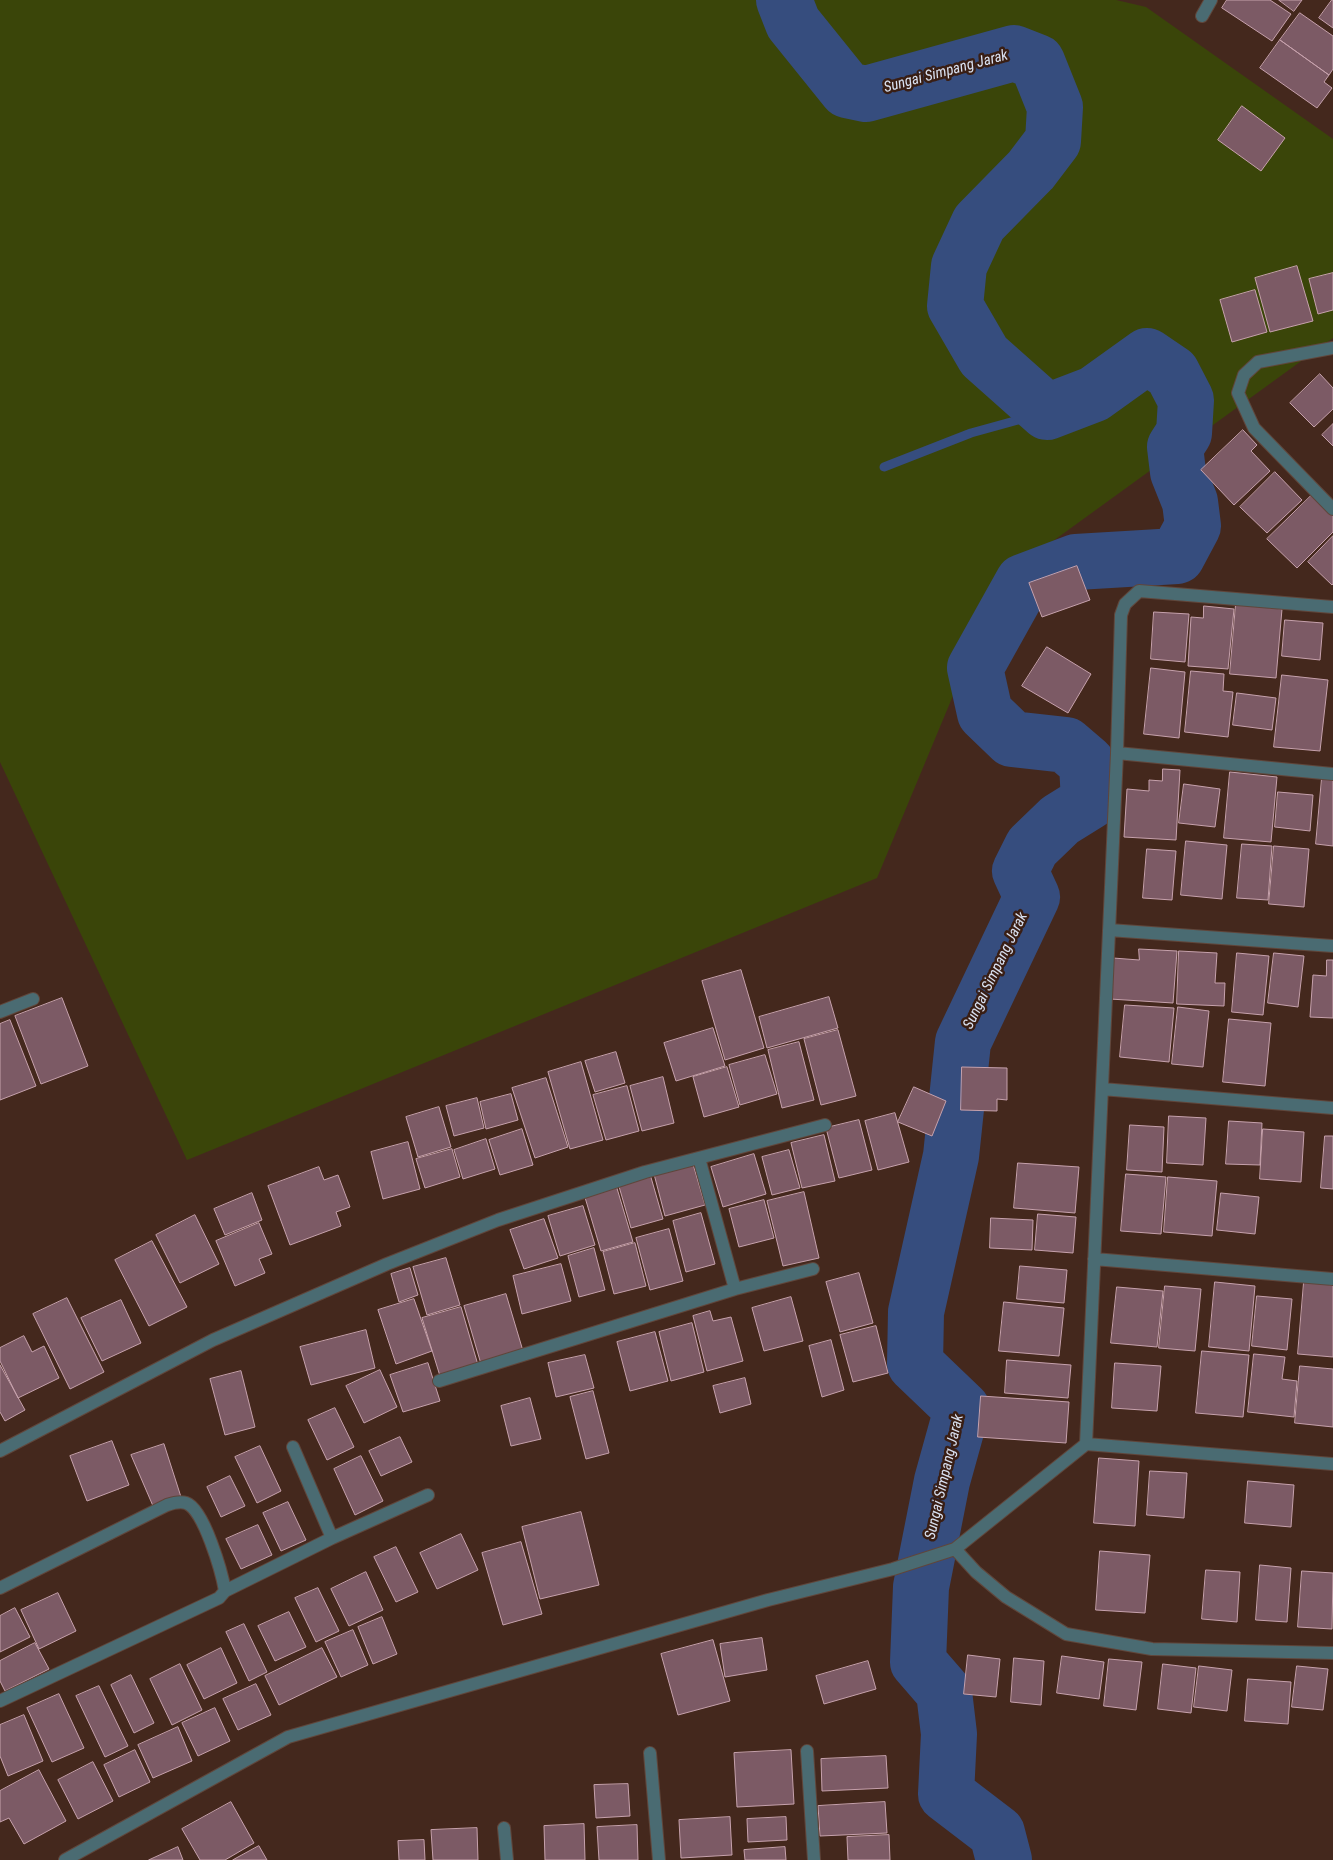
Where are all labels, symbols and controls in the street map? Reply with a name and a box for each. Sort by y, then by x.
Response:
water label: Sungai Simpang Jarak [882,47,1010,97]
water label: Sungai Simpang Jarak [960,910,1032,1032]
water label: Sungai Simpang Jarak [922,1413,968,1541]

